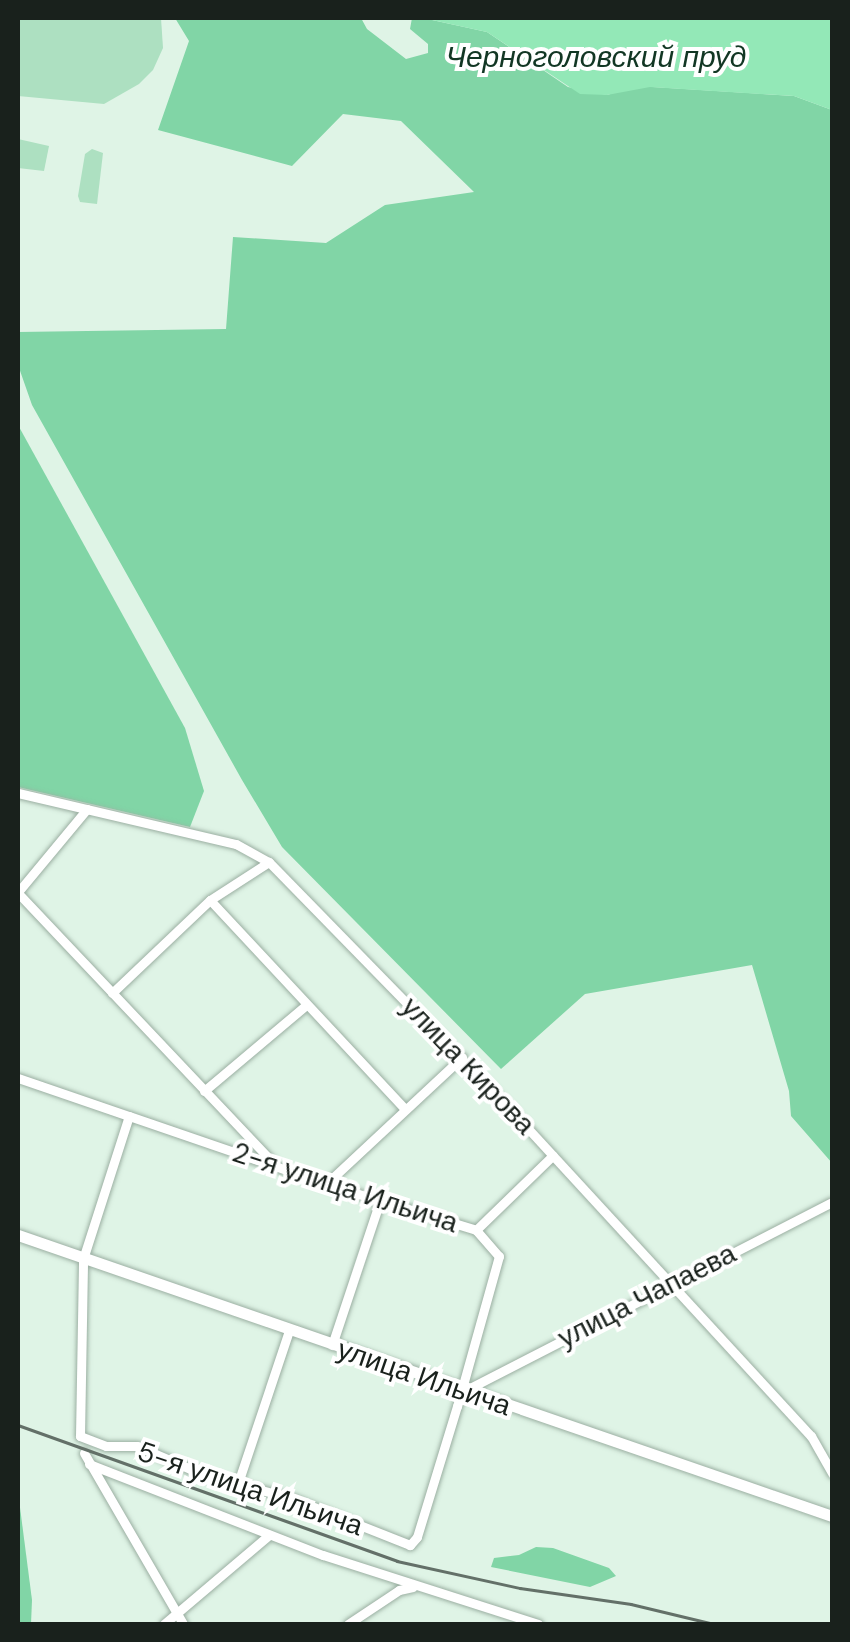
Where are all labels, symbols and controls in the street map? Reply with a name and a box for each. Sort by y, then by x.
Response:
water label: Черноголовский пруд [446,39,746,75]
street label: улица Кирова [394,990,542,1142]
street label: 2-я улица Ильича [228,1136,462,1240]
street label: улица Чапаева [552,1237,742,1355]
street label: улица Ильича [333,1333,515,1423]
street label: 5-я улица Ильича [133,1435,367,1543]

